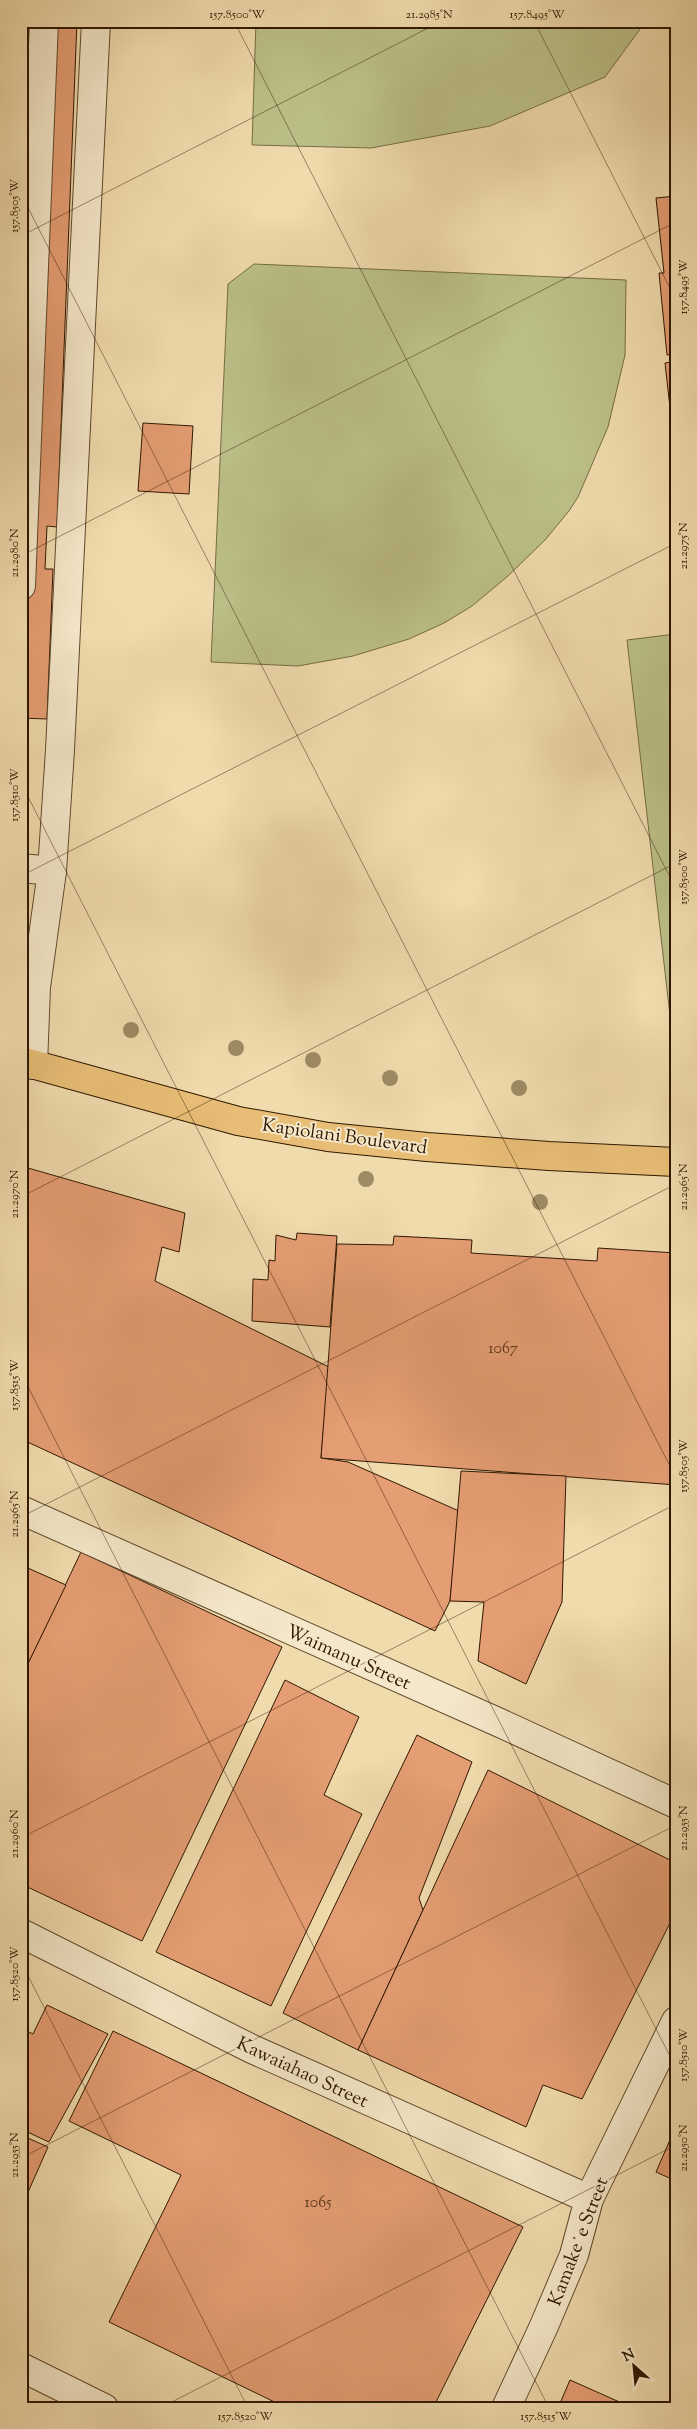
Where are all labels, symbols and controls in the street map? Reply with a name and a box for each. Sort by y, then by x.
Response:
text: 157.8500°W [209,6,266,24]
text: 21.2985°N [406,6,453,24]
text: 157.8495°W [510,6,565,24]
text: 157.8505°W [6,178,24,233]
text: 157.8495°W [675,259,693,314]
text: 21.2975°N [675,522,693,569]
text: 21.2980°N [6,528,24,577]
text: 157.8510°W [6,768,24,822]
text: 157.8500°W [675,848,693,905]
street label: Kapiolani Boulevard [260,1113,429,1162]
text: 21.2965°N [675,1163,693,1210]
text: 21.2970°N [6,1169,24,1218]
house number: 1067 [488,1338,518,1361]
text: 157.8515°W [6,1359,24,1411]
text: 157.8505°W [675,1438,693,1493]
text: 21.2965°N [6,1490,24,1537]
street label: Waimanu Street [281,1619,415,1698]
text: 21.2955°N [675,1805,693,1851]
text: 21.2960°N [6,1809,24,1858]
text: 157.8520°W [6,1946,24,2001]
text: 157.8510°W [675,2028,693,2082]
street label: Kawaiahao Street [232,2031,373,2116]
text: 21.2950°N [675,2124,693,2172]
text: 21.2955°N [6,2132,24,2178]
street label: Kamakeʻe Street [542,2173,617,2310]
house number: 1065 [304,2192,332,2215]
north arrow [610,2342,660,2392]
text: N [619,2345,639,2368]
text: 157.8520°W [218,2408,273,2426]
text: 157.8515°W [520,2408,572,2426]

